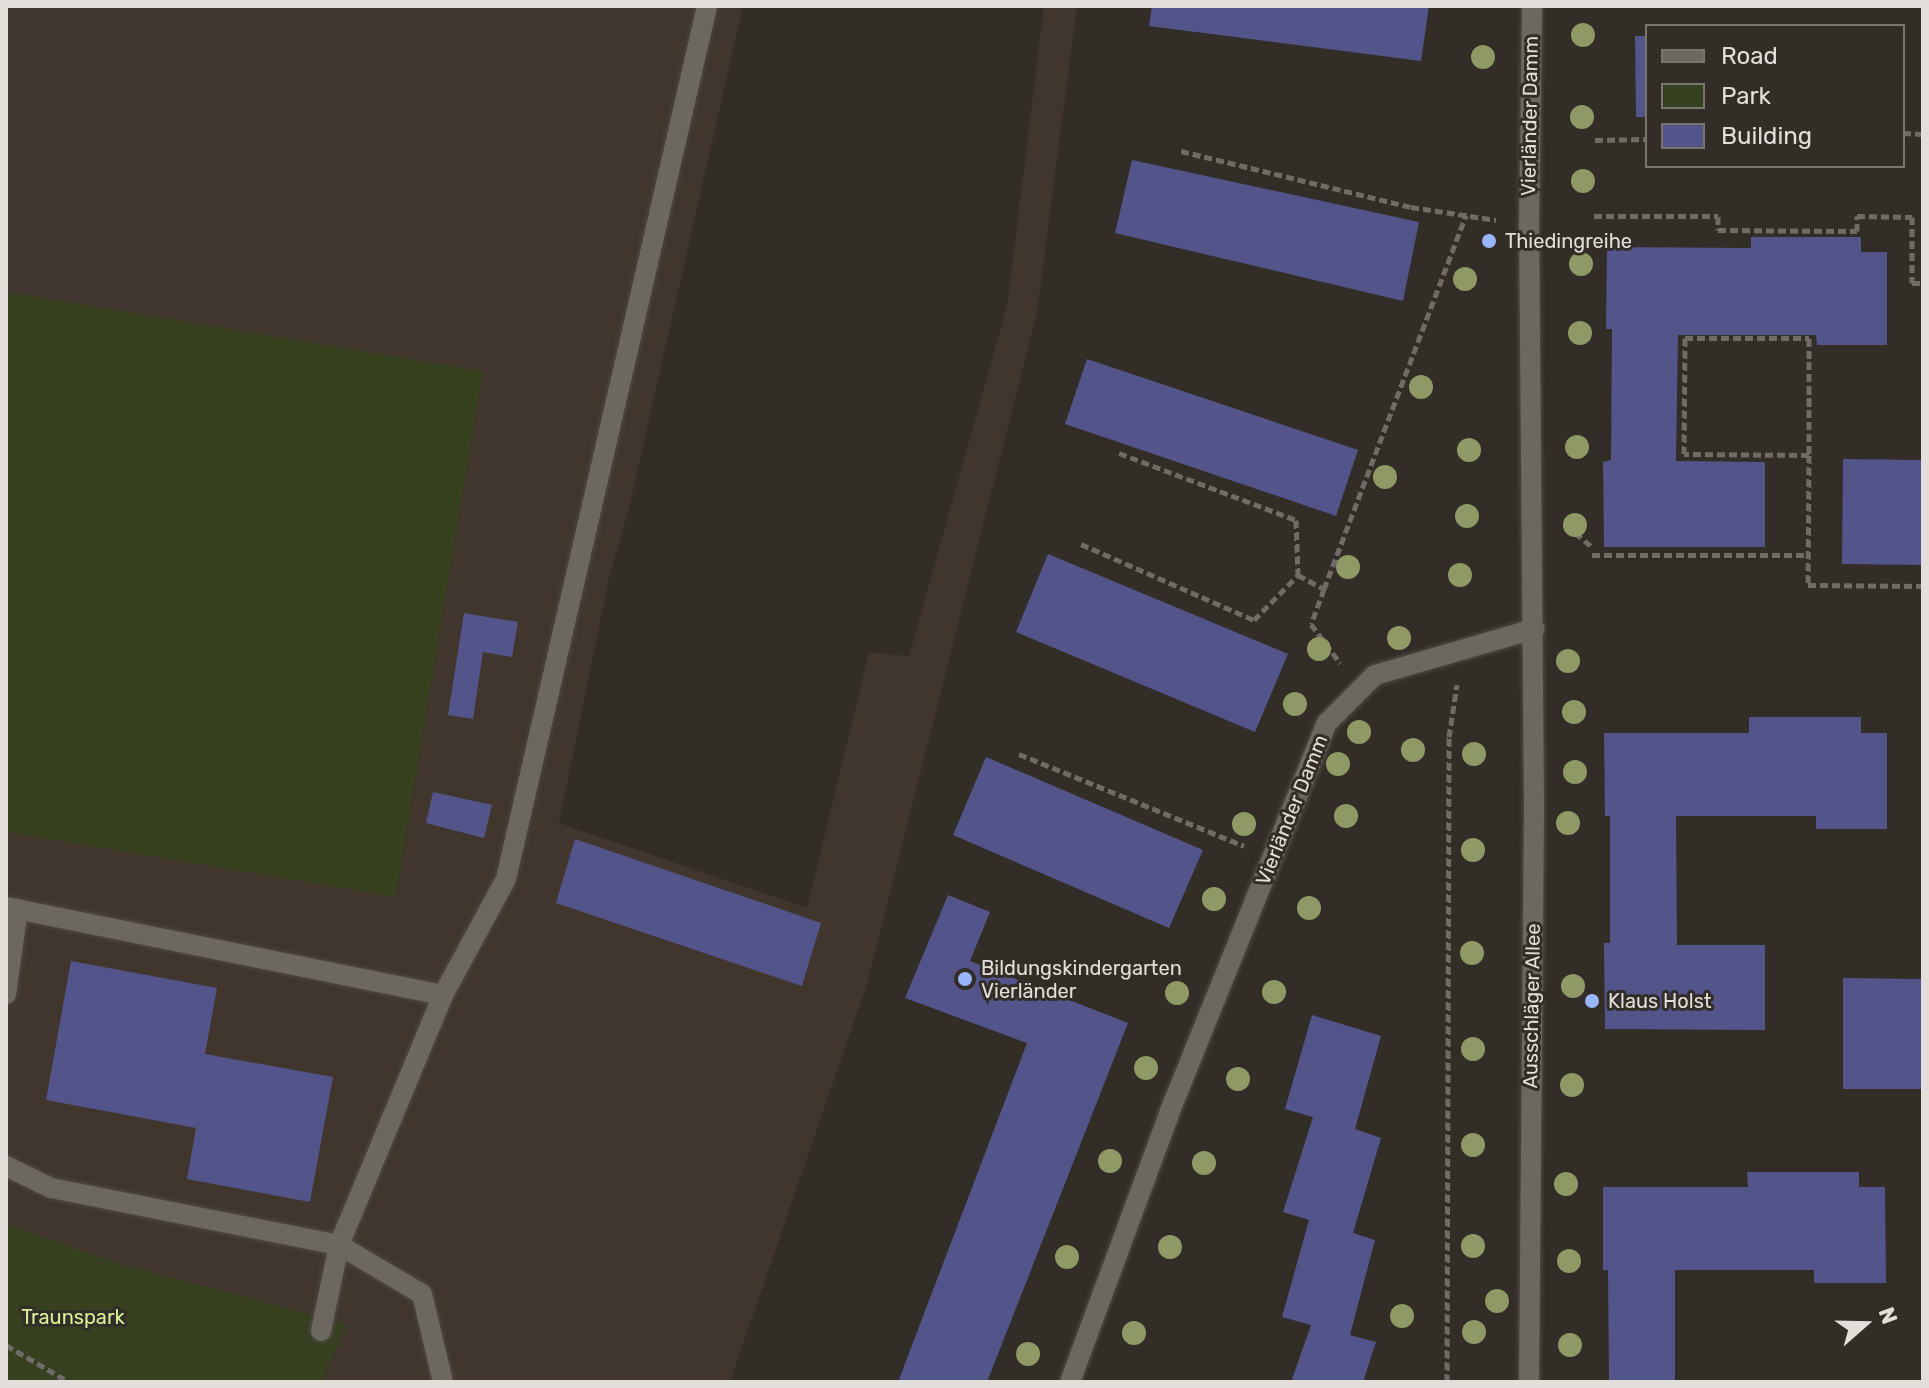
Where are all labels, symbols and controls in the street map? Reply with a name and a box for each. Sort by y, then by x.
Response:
legend [1645,24,1905,168]
street label: Vierländer Damm [1517,35,1543,197]
text: Road [1721,42,1778,70]
text: Park [1721,82,1771,110]
text: Building [1721,122,1812,150]
place label: Thiedingreihe [1505,229,1632,253]
marker: Thiedingreihe [1480,232,1498,250]
street label: Vierländer Damm [1251,731,1333,889]
street label: Ausschläger Allee [1519,923,1545,1089]
place label: Bildungskindergarten Vierländer [981,956,1182,1003]
marker: Bildungskindergarten Vierländer [956,970,974,988]
place label: Klaus Holst [1608,989,1712,1013]
marker: Klaus Holst [1583,992,1601,1010]
north arrow [1825,1284,1905,1364]
text: N [1873,1304,1903,1328]
park label: Traunspark [21,1305,125,1329]

